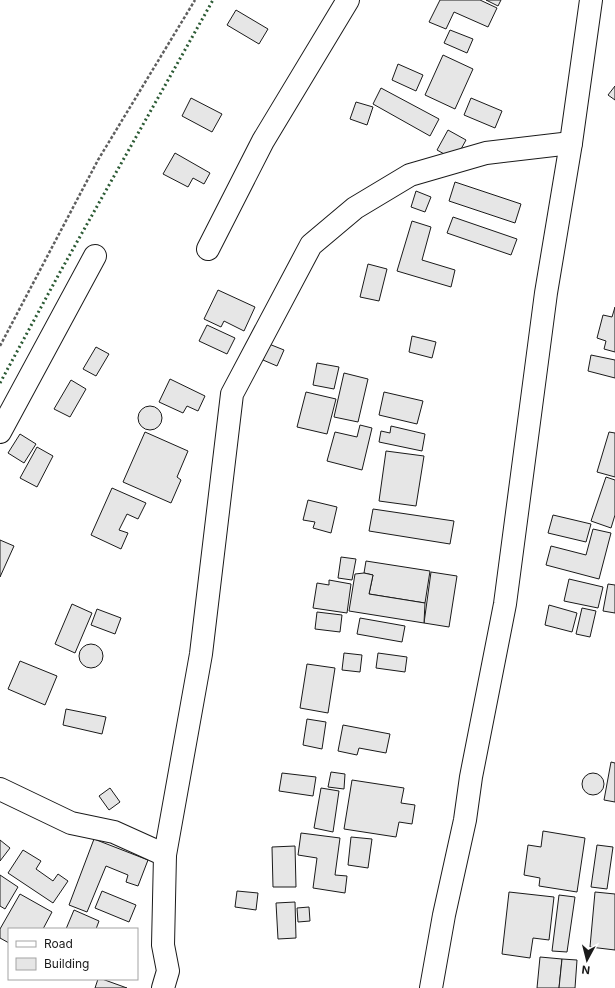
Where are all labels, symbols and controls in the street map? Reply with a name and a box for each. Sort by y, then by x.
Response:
legend [8,928,138,980]
text: Road [44,936,73,951]
north arrow [567,940,607,980]
text: Building [44,956,89,971]
text: N [581,962,591,977]

